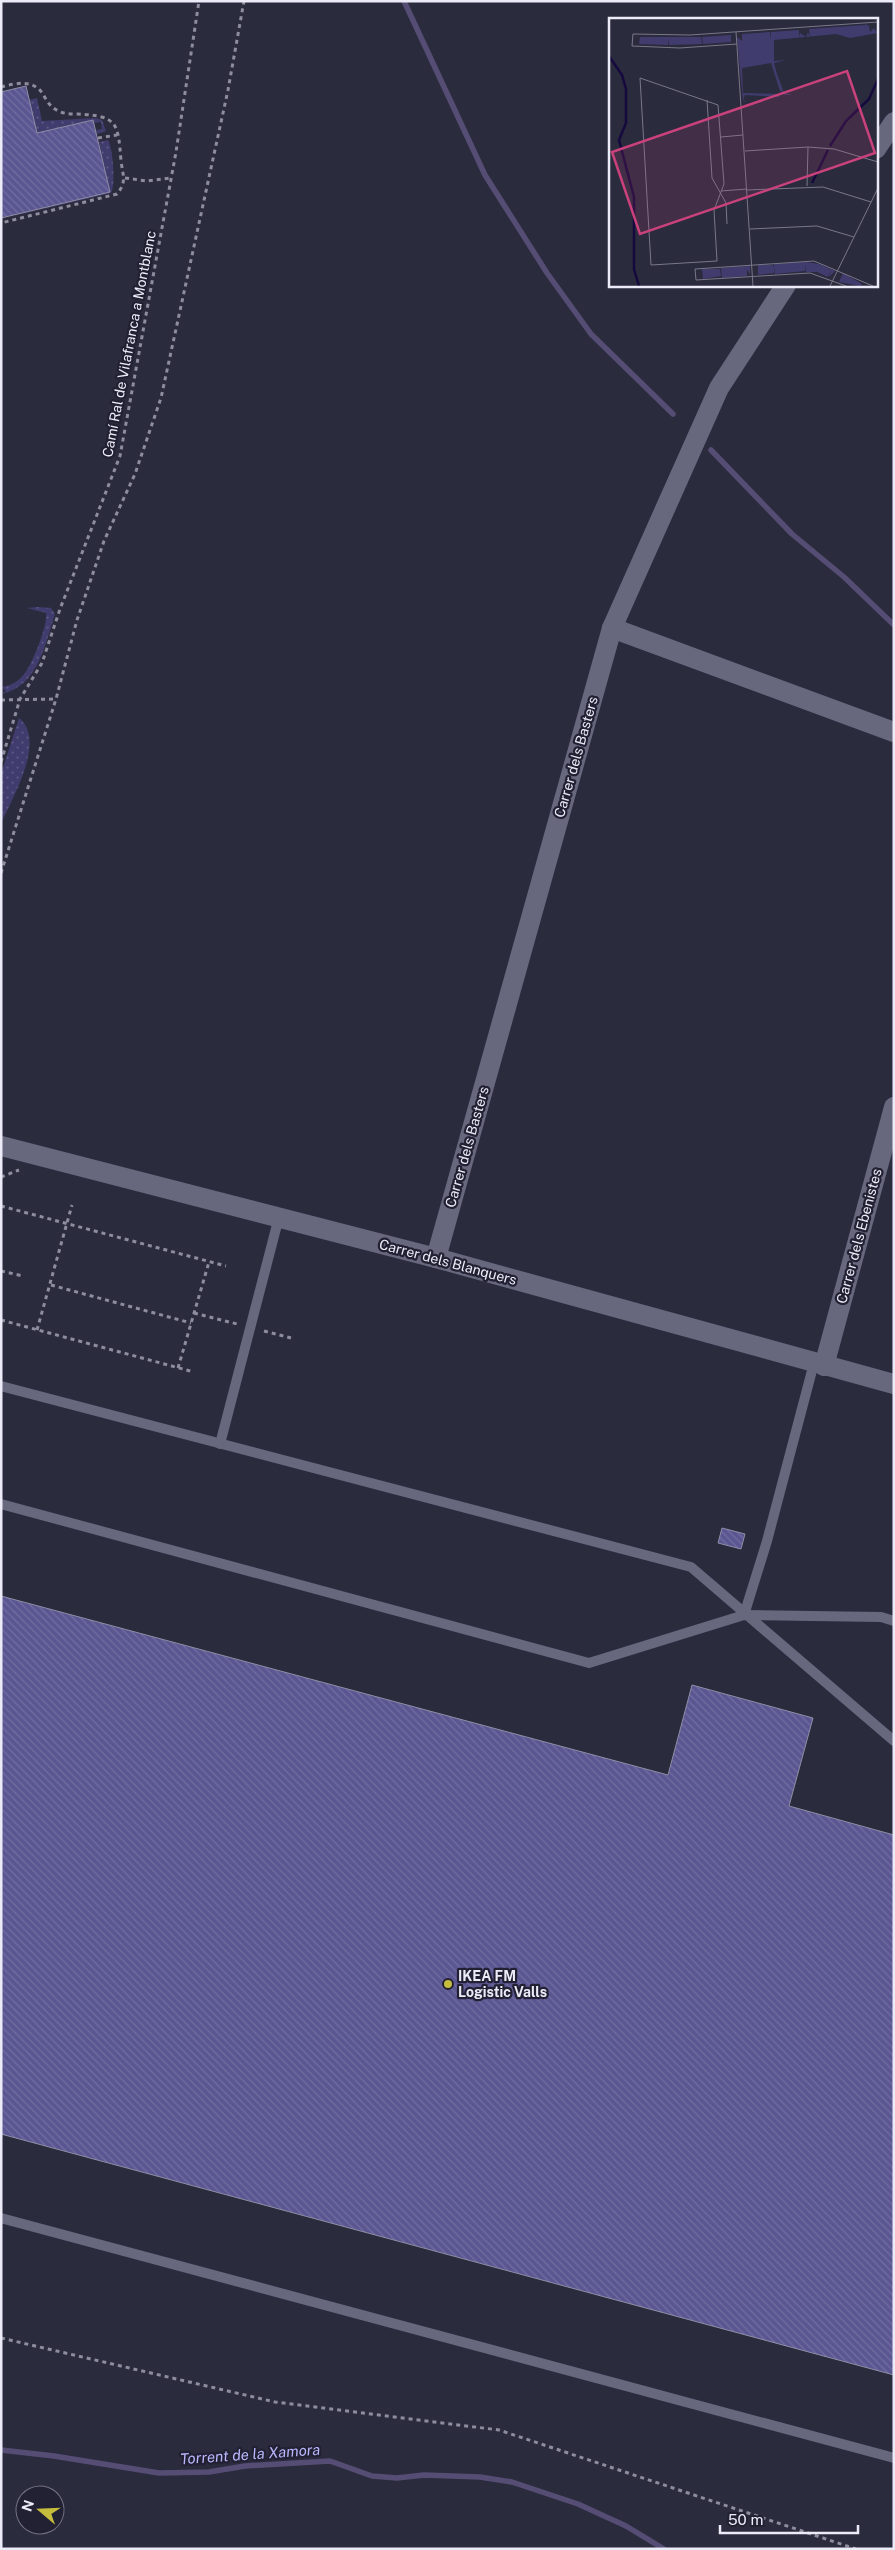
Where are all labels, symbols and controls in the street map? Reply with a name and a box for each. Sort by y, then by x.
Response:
inset map [609,18,878,286]
street label: Camí Ral de Vilafranca a Montblanc [99,229,159,459]
street label: Carrer dels Basters [551,695,601,819]
street label: Carrer dels Basters [442,1085,492,1209]
street label: Carrer dels Ebenistes [833,1167,885,1305]
street label: Carrer dels Blanquers [377,1236,519,1288]
place label: IKEA FM Logistic Valls [458,1968,547,2000]
marker: IKEA FM Logistic Valls [442,1978,454,1990]
water label: Torrent de la Xamora [179,2441,321,2467]
north arrow [15,2485,65,2535]
text: N [18,2498,37,2514]
scale bar [720,2502,858,2534]
text: 50 m [728,2511,763,2528]

